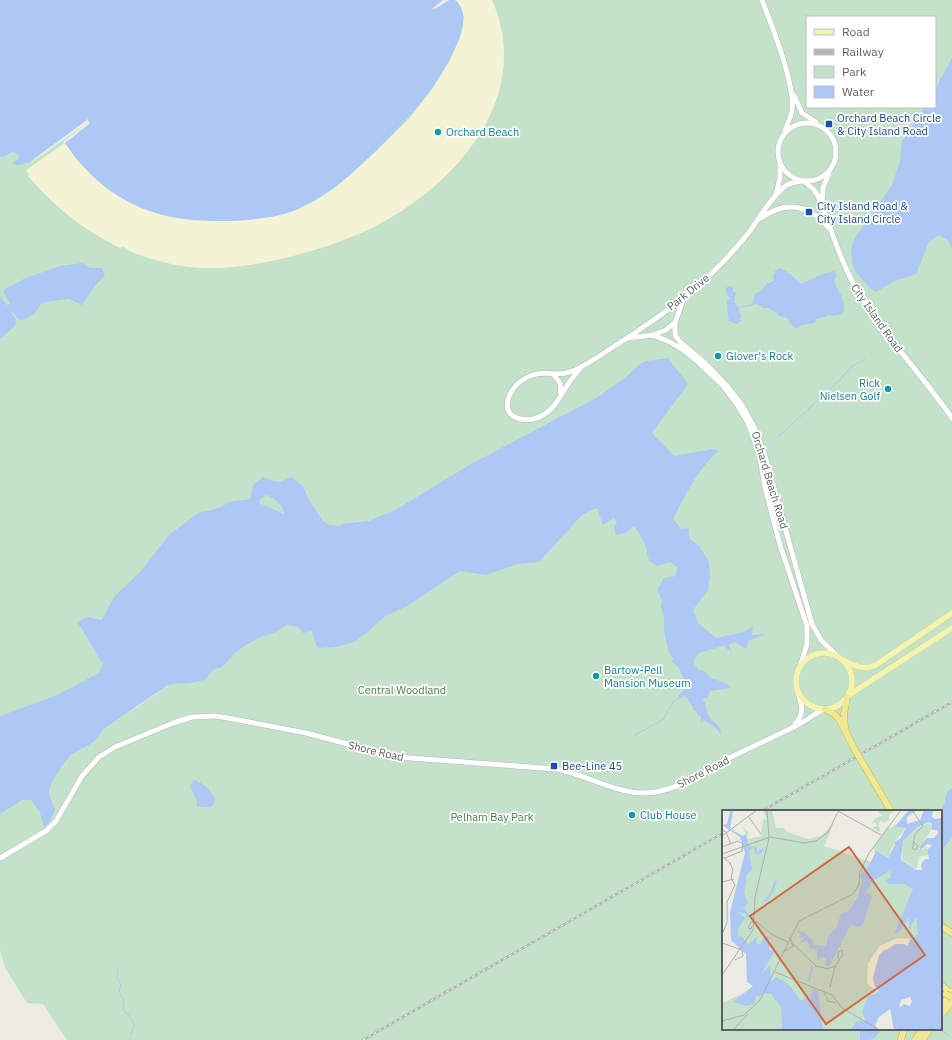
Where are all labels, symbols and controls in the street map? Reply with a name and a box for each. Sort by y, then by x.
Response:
legend [806,16,936,108]
text: Road [842,24,870,39]
text: Railway [842,44,884,59]
text: Park [842,64,867,79]
text: Water [842,84,875,99]
place label: Orchard Beach Circle & City Island Road [837,111,941,138]
marker: Orchard Beach Circle & City Island Road [824,119,834,129]
place label: Orchard Beach [446,125,519,139]
marker: Orchard Beach [433,127,443,137]
place label: City Island Road & City Island Circle [817,199,908,226]
marker: City Island Road & City Island Circle [804,207,814,217]
street label: Park Drive [664,271,712,313]
street label: City Island Road [848,281,906,355]
place label: Glover's Rock [726,349,794,363]
marker: Glover's Rock [713,351,723,361]
place label: Rick Nielsen Golf [820,376,880,403]
marker: Rick Nielsen Golf [883,384,893,394]
street label: Orchard Beach Road [749,430,791,530]
place label: Bartow-Pell Mansion Museum [604,663,691,690]
marker: Bartow-Pell Mansion Museum [591,671,601,681]
park label: Central Woodland [358,683,446,697]
street label: Shore Road [347,738,405,764]
street label: Shore Road [675,753,731,791]
place label: Bee-Line 45 [562,759,622,773]
marker: Bee-Line 45 [549,761,559,771]
place label: Club House [640,808,697,822]
park label: Pelham Bay Park [450,810,534,824]
marker: Club House [627,810,637,820]
inset map [722,810,942,1030]

